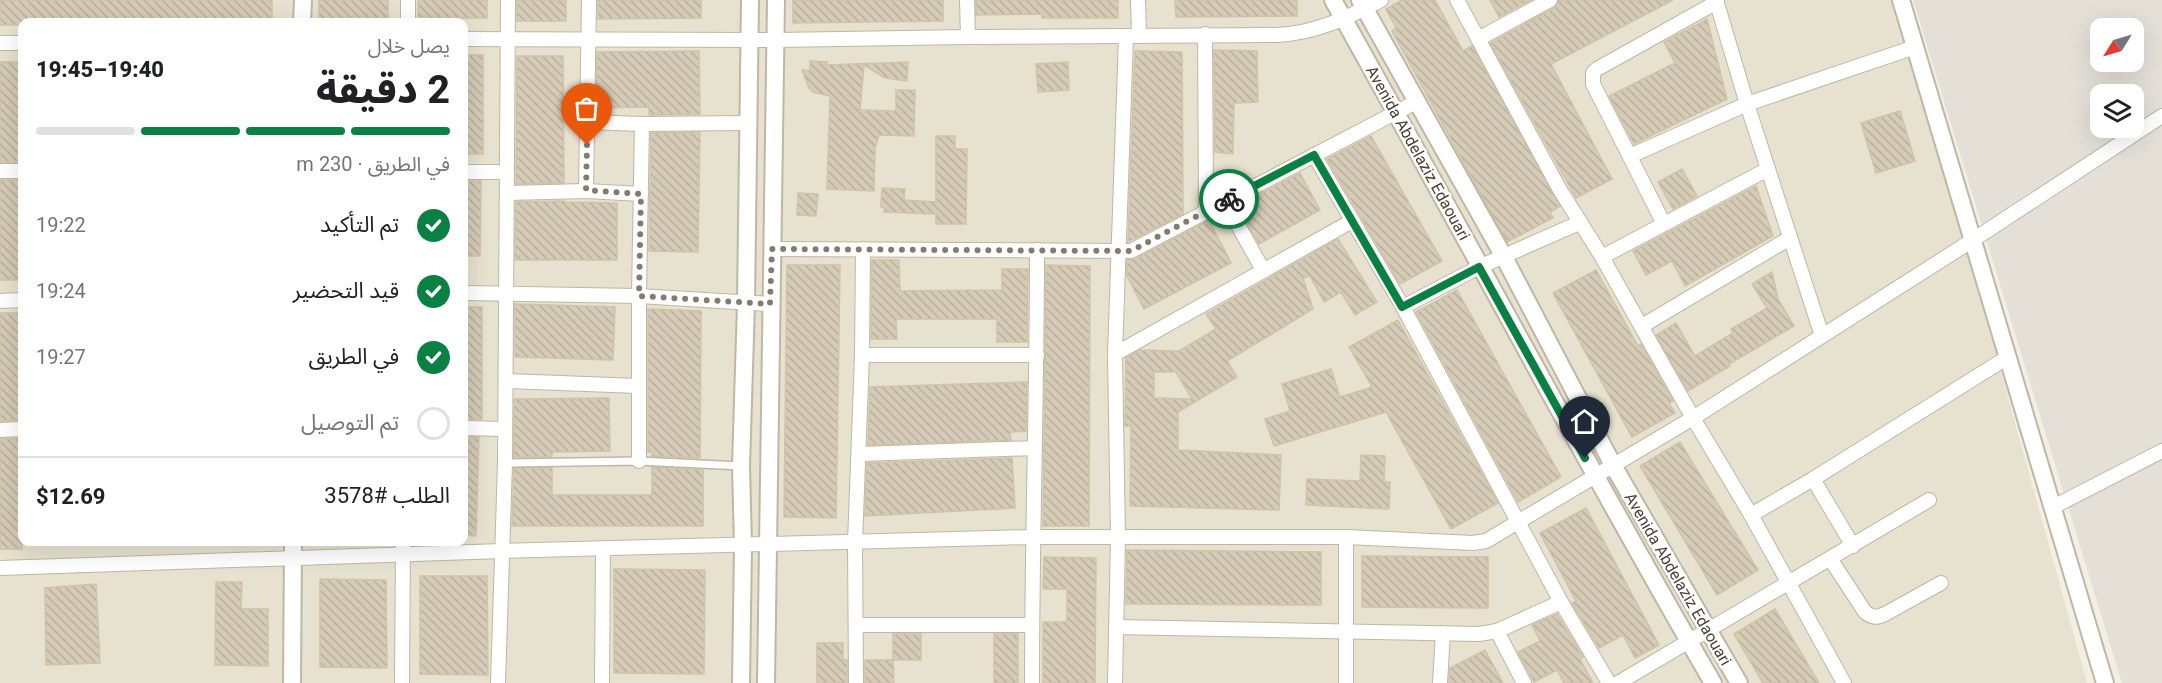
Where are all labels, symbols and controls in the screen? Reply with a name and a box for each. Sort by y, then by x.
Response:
north arrow [2090,18,2144,72]
map controls [2090,18,2144,138]
text: يصل خلال [368,34,450,58]
text: 19:40–19:45 [36,57,164,82]
street label: Avenida Abdelaziz Edaouari [1362,62,1474,244]
text: 2 دقيقة [316,67,450,113]
pin [561,83,612,145]
button: layers [2090,84,2144,138]
icon: bag [570,92,603,125]
text: في الطريق · 230 m [296,152,450,176]
courier [1199,169,1259,229]
icon: bike [1213,183,1246,216]
icon: check [417,209,450,242]
text: تم التأكيد [320,212,399,237]
text: 19:22 [36,213,86,237]
icon: check [417,275,450,308]
text: قيد التحضير [293,278,399,303]
text: 19:24 [36,279,86,303]
icon: check [417,341,450,374]
text: في الطريق [309,344,399,369]
text: 19:27 [36,345,86,369]
pin [1559,396,1610,458]
icon: home [1568,405,1601,438]
text: تم التوصيل [301,410,399,435]
text: الطلب #3578 [324,483,450,508]
text: $12.69 [36,484,106,509]
street label: Avenida Abdelaziz Edaouari [1621,489,1735,669]

